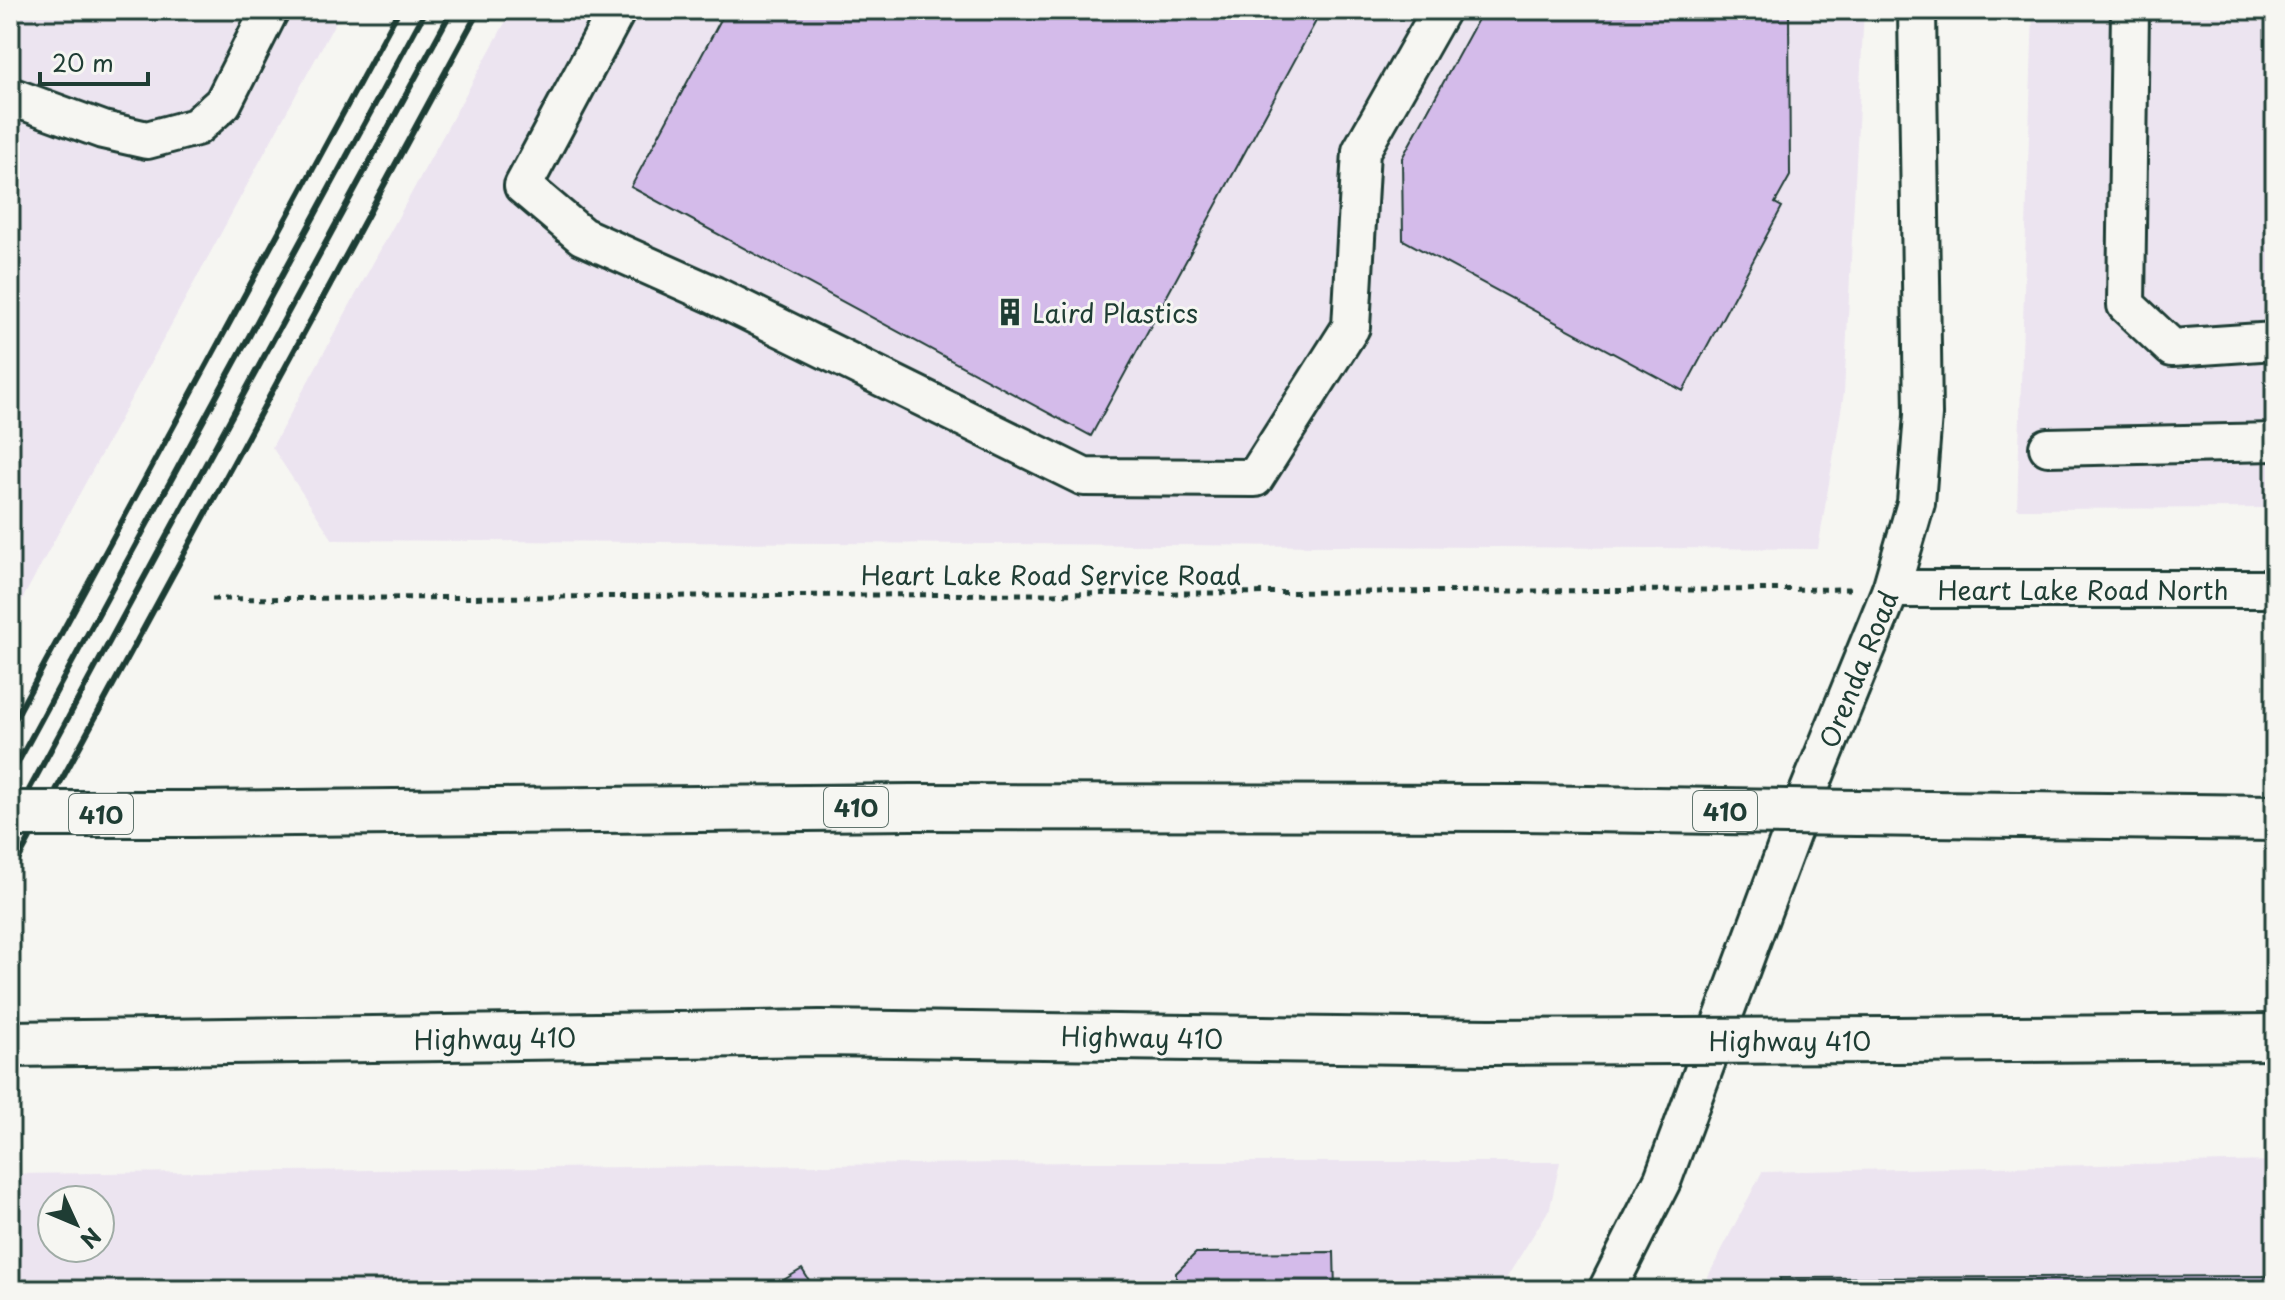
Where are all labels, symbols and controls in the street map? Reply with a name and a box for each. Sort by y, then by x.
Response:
scale bar [40,36,148,86]
text: 20 m [52,44,114,80]
place label: Laird Plastics [1032,293,1198,332]
building icon: Laird Plastics [995,297,1025,327]
street label: Heart Lake Road Service Road [861,555,1241,594]
street label: Heart Lake Road North [1937,570,2229,609]
street label: Orenda Road [1809,584,1907,754]
road number: 410 [824,787,888,827]
road number: 410 [1693,791,1757,831]
road number: 410 [69,794,133,834]
street label: Highway 410 [1060,1016,1224,1058]
street label: Highway 410 [413,1017,577,1059]
street label: Highway 410 [1709,1021,1871,1060]
north arrow [36,1184,116,1264]
text: N [74,1221,109,1257]

